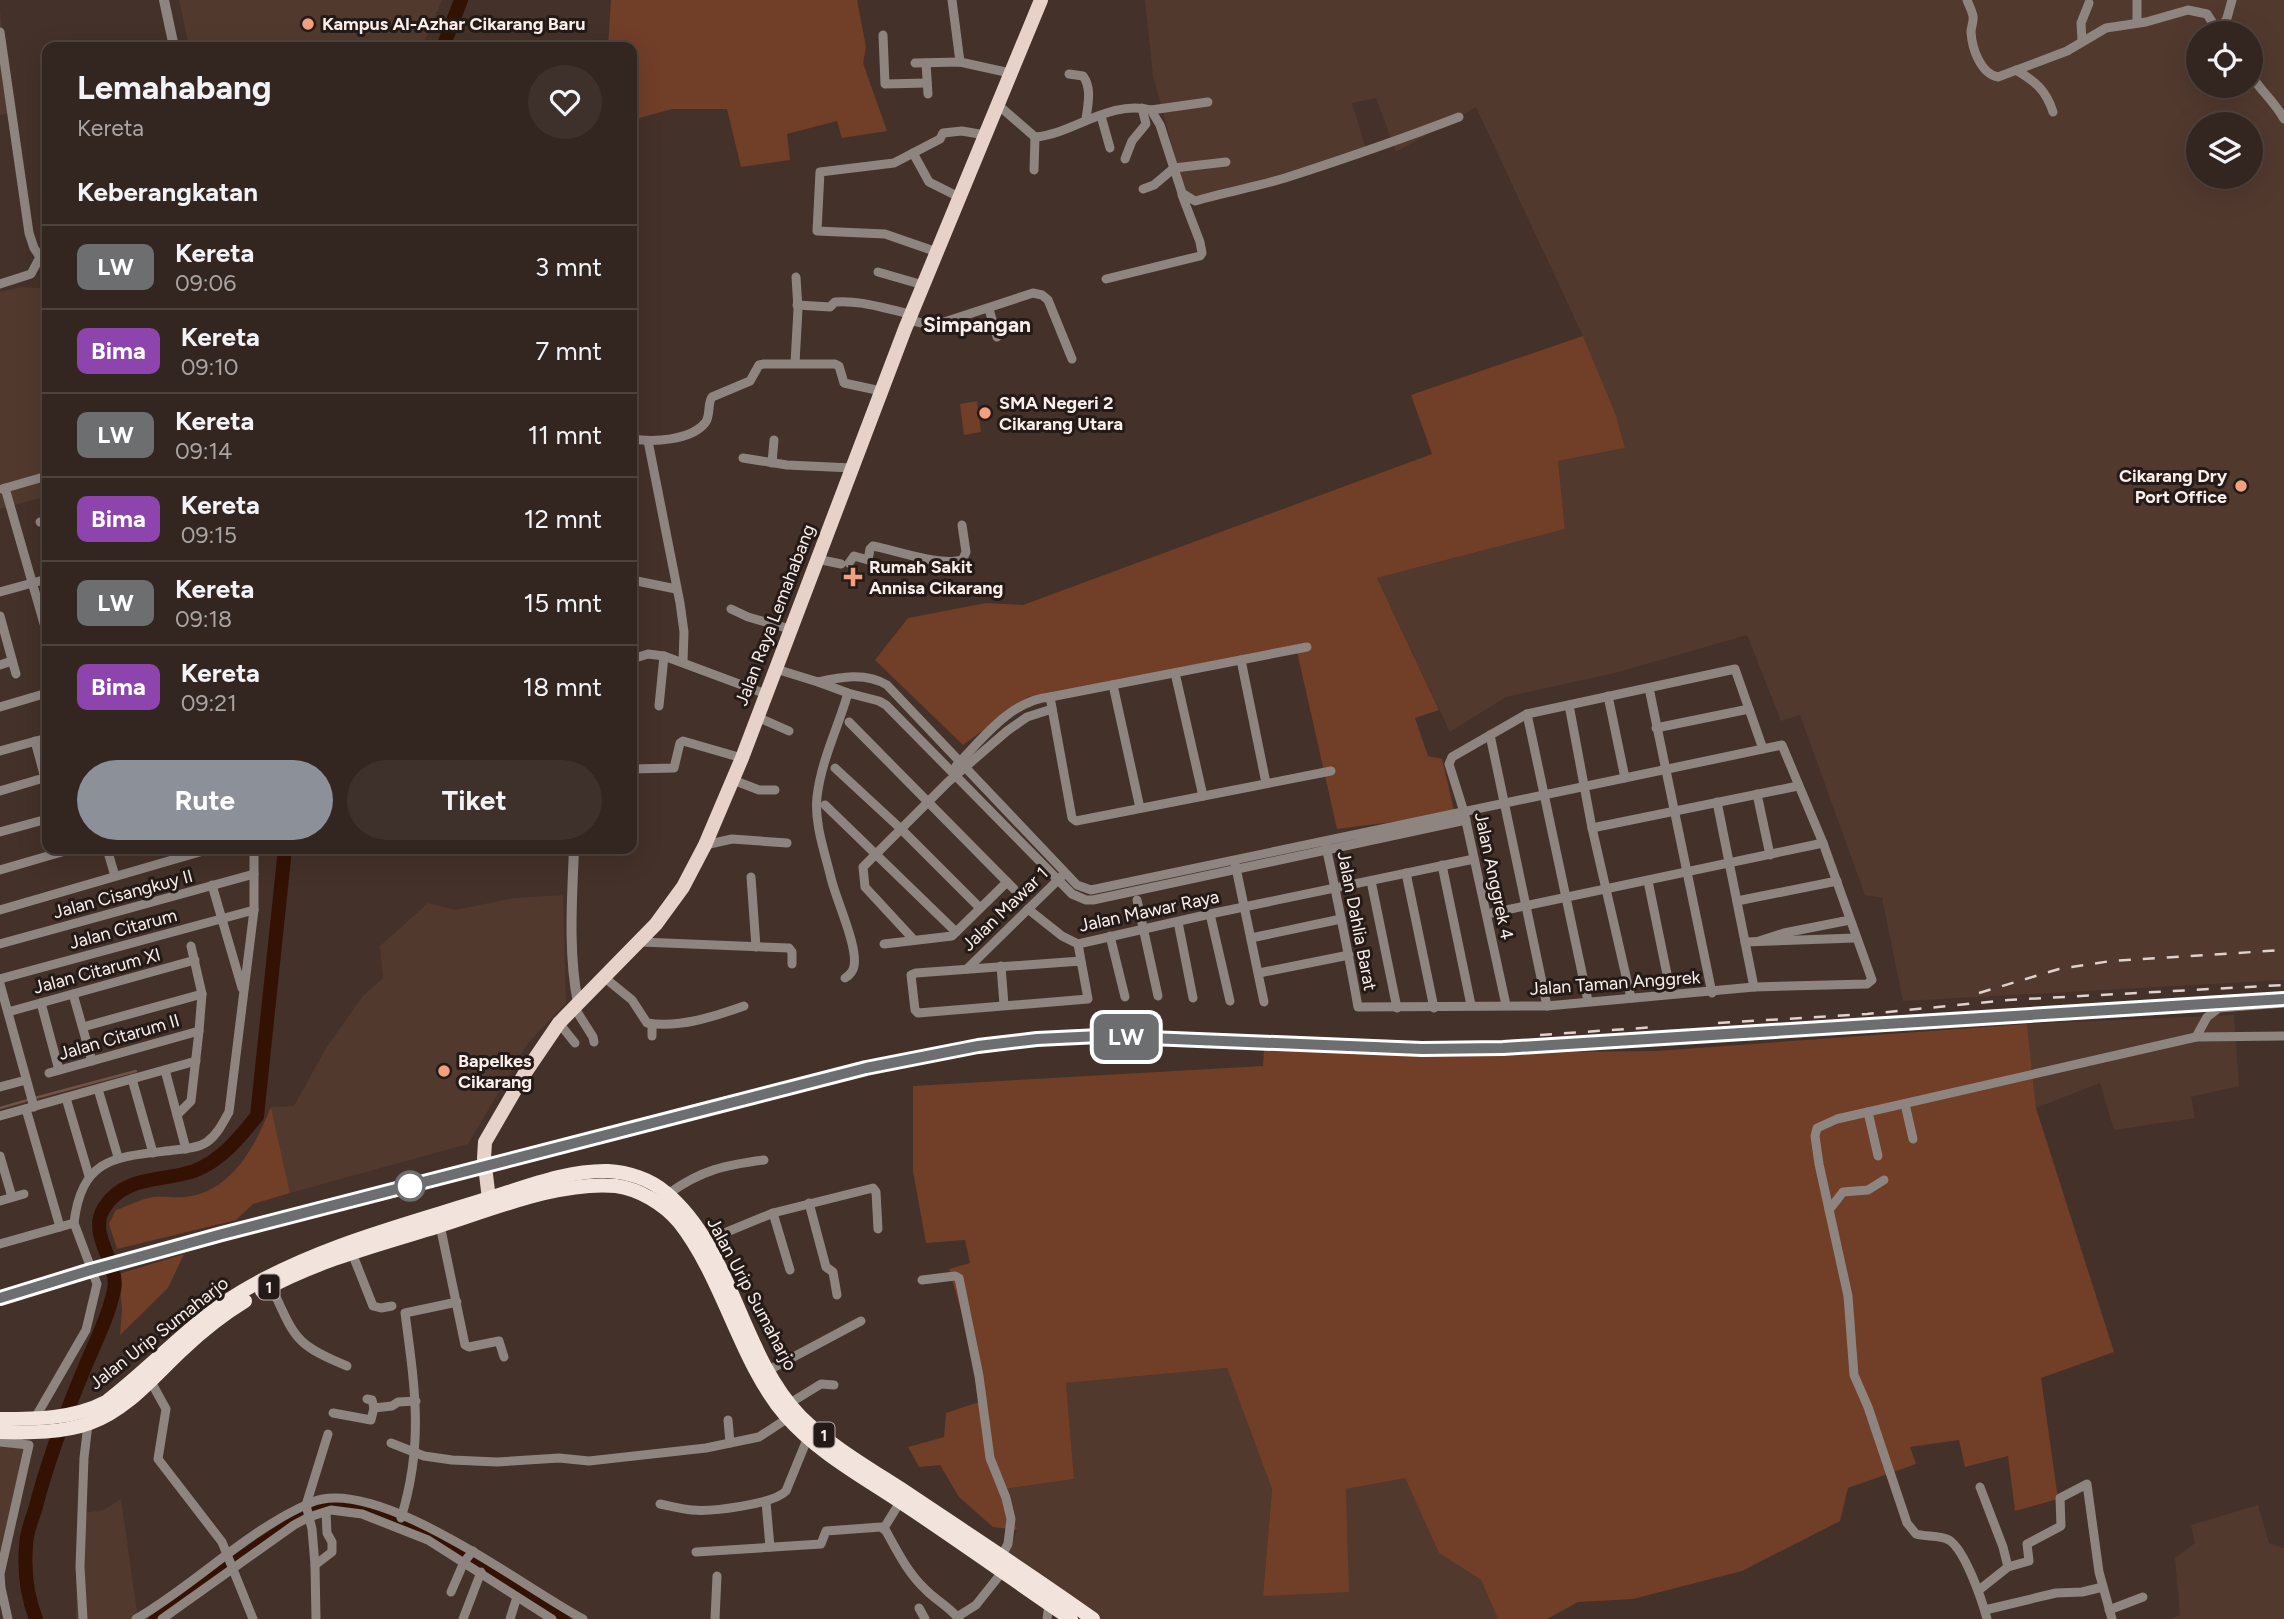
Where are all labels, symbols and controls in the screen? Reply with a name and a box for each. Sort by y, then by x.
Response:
place label: Kampus Al-Azhar Cikarang Baru [322,13,585,35]
marker: Kampus Al-Azhar Cikarang Baru [300,16,316,32]
map controls [2186,21,2263,189]
button: locate [2186,21,2263,98]
button: heart [528,65,602,139]
text: Lemahabang [77,68,272,107]
button: layers [2186,112,2263,189]
text: Kereta [77,114,144,142]
text: Keberangkatan [77,176,258,208]
text: Kereta [175,237,254,269]
text: 3 mnt [535,251,602,283]
text: LW [97,252,134,281]
text: 09:06 [175,269,236,297]
district label: Simpangan [923,312,1031,337]
text: Kereta [181,321,260,353]
text: 7 mnt [535,335,602,367]
text: Bima [91,336,146,365]
text: 09:10 [181,353,239,381]
place label: SMA Negeri 2 Cikarang Utara [999,392,1123,435]
text: Kereta [175,405,254,437]
marker: SMA Negeri 2 Cikarang Utara [977,405,993,421]
text: 11 mnt [528,419,602,451]
text: LW [97,420,134,449]
text: 09:14 [175,437,232,465]
place label: Cikarang Dry Port Office [2119,465,2228,508]
marker: Cikarang Dry Port Office [2233,478,2249,494]
text: Kereta [181,489,260,521]
text: 12 mnt [524,503,602,535]
text: Bima [91,504,146,533]
text: 09:15 [181,521,237,549]
street label: Jalan Raya Lemahabang [730,521,820,709]
place label: Rumah Sakit Annisa Cikarang [869,556,1003,599]
marker: Rumah Sakit Annisa Cikarang [843,567,863,587]
text: Kereta [175,573,254,605]
text: 15 mnt [523,587,602,619]
text: LW [97,588,134,617]
text: 09:18 [175,605,232,633]
text: Kereta [181,657,260,689]
text: 18 mnt [522,671,602,703]
text: Bima [91,672,146,701]
text: 09:21 [181,689,237,717]
button: Rute [77,760,333,840]
button: Tiket [347,760,602,840]
street label: Jalan Anggrek 4 [1470,810,1518,942]
street label: Jalan Dahlia Barat [1333,849,1381,993]
street label: Jalan Mawar 1 [957,862,1053,956]
street label: Jalan Cisangkuy II [51,865,195,923]
street label: Jalan Mawar Raya [1077,885,1221,937]
street label: Jalan Citarum [67,904,179,954]
street label: Jalan Citarum XI [31,943,163,999]
street label: Jalan Taman Anggrek [1529,966,1701,1000]
street label: Jalan Citarum II [56,1009,182,1065]
line badge: LW [1094,1014,1158,1060]
text: LW [1108,1022,1144,1051]
place label: Bapelkes Cikarang [458,1050,532,1093]
marker: Bapelkes Cikarang [436,1063,452,1079]
unlabelled marker [395,1171,425,1201]
street label: Jalan Urip Sumaharjo [702,1214,802,1374]
street label: Jalan Urip Sumaharjo [85,1272,233,1394]
road number: 1 [258,1274,280,1300]
road number: 1 [814,1422,834,1448]

